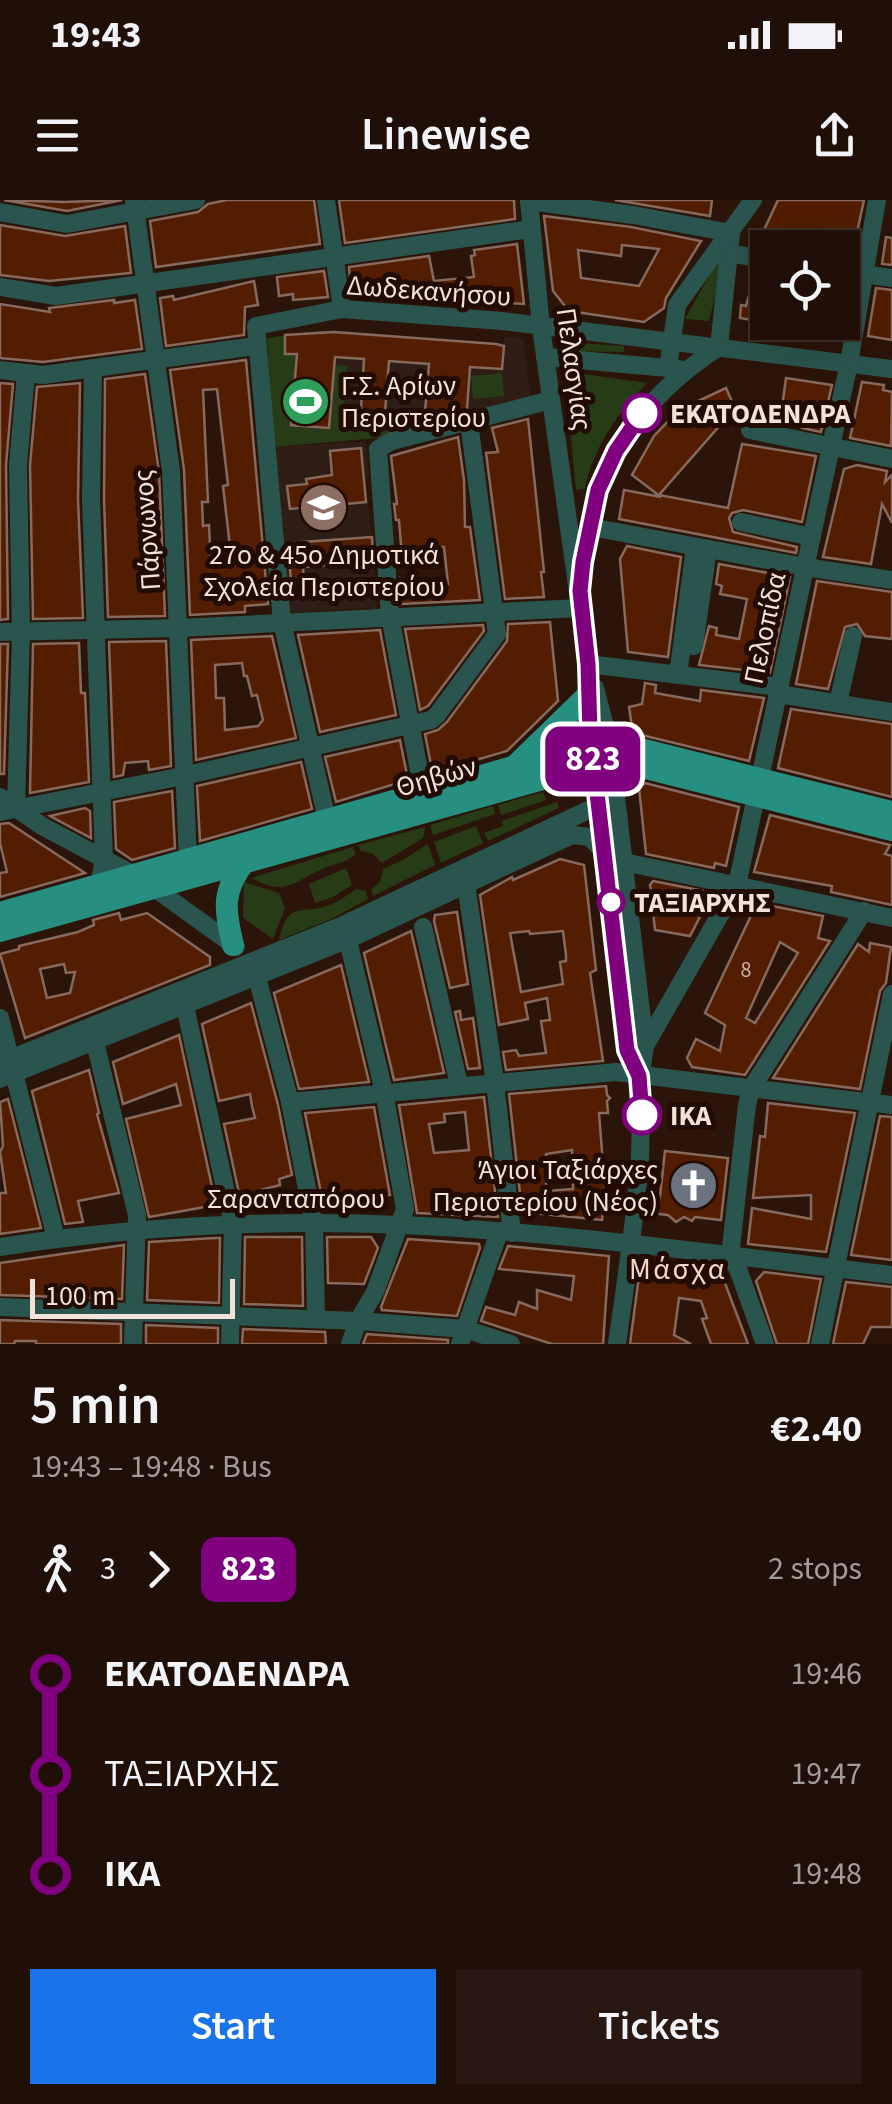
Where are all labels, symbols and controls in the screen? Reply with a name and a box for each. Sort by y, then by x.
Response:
text: 19:43 [50,8,142,62]
text: Linewise [361,103,531,167]
icon: menu [30,108,85,163]
icon: share [807,108,862,163]
map controls [750,230,860,340]
button: locate [750,230,860,340]
street label: Δωδεκανήσου [345,265,513,317]
street label: Πελασγίας [546,305,602,433]
place label: Γ.Σ. Αρίων Περιστερίου [341,366,486,438]
sports icon: Γ.Σ. Αρίων Περιστερίου [280,375,332,427]
marker: ΕΚΑΤΟΔΕΝΔΡΑ [623,394,661,432]
place label: ΕΚΑΤΟΔΕΝΔΡΑ [670,394,851,434]
street label: Πάρνωνος [123,468,171,592]
school or university icon: 27ο & 45ο Δημοτικά Σχολεία Περιστερίου [298,481,350,533]
place label: 27ο & 45ο Δημοτικά Σχολεία Περιστερίου [203,535,445,607]
street label: Πελοπίδα [734,568,796,688]
line badge: 823 [536,726,650,792]
text: 823 [565,734,621,784]
street label: Θηβών [391,746,481,807]
place label: ΤΑΞΙΑΡΧΗΣ [634,883,771,923]
marker: ΤΑΞΙΑΡΧΗΣ [598,889,624,915]
house number: 8 [741,954,752,986]
marker: ΙΚΑ [623,1096,661,1134]
place label: ΙΚΑ [670,1096,712,1136]
place label: Άγιοι Ταξιάρχες Περιστερίου (Νέος) [433,1150,658,1222]
church icon: Άγιοι Ταξιάρχες Περιστερίου (Νέος) [667,1159,719,1211]
street label: Σαρανταπόρου [207,1179,385,1219]
district label: Μάσχα [629,1248,727,1291]
scale bar [30,1274,235,1318]
text: 100 m [45,1276,116,1316]
text: 5 min [30,1367,161,1445]
text: €2.40 [770,1402,862,1456]
text: 19:43 – 19:48 · Bus [30,1444,272,1490]
icon: walk [30,1542,85,1597]
icon: forward [131,1542,186,1597]
text: 823 [221,1544,276,1594]
text: 3 [100,1546,116,1592]
text: 2 stops [768,1546,862,1592]
text: ΕΚΑΤΟΔΕΝΔΡΑ [104,1647,349,1701]
text: 19:46 [790,1651,862,1697]
text: ΤΑΞΙΑΡΧΗΣ [104,1747,280,1801]
text: 19:47 [790,1751,862,1797]
text: ΙΚΑ [104,1847,160,1901]
text: 19:48 [790,1851,862,1897]
button: Start [30,1969,436,2084]
button: Tickets [456,1969,862,2084]

